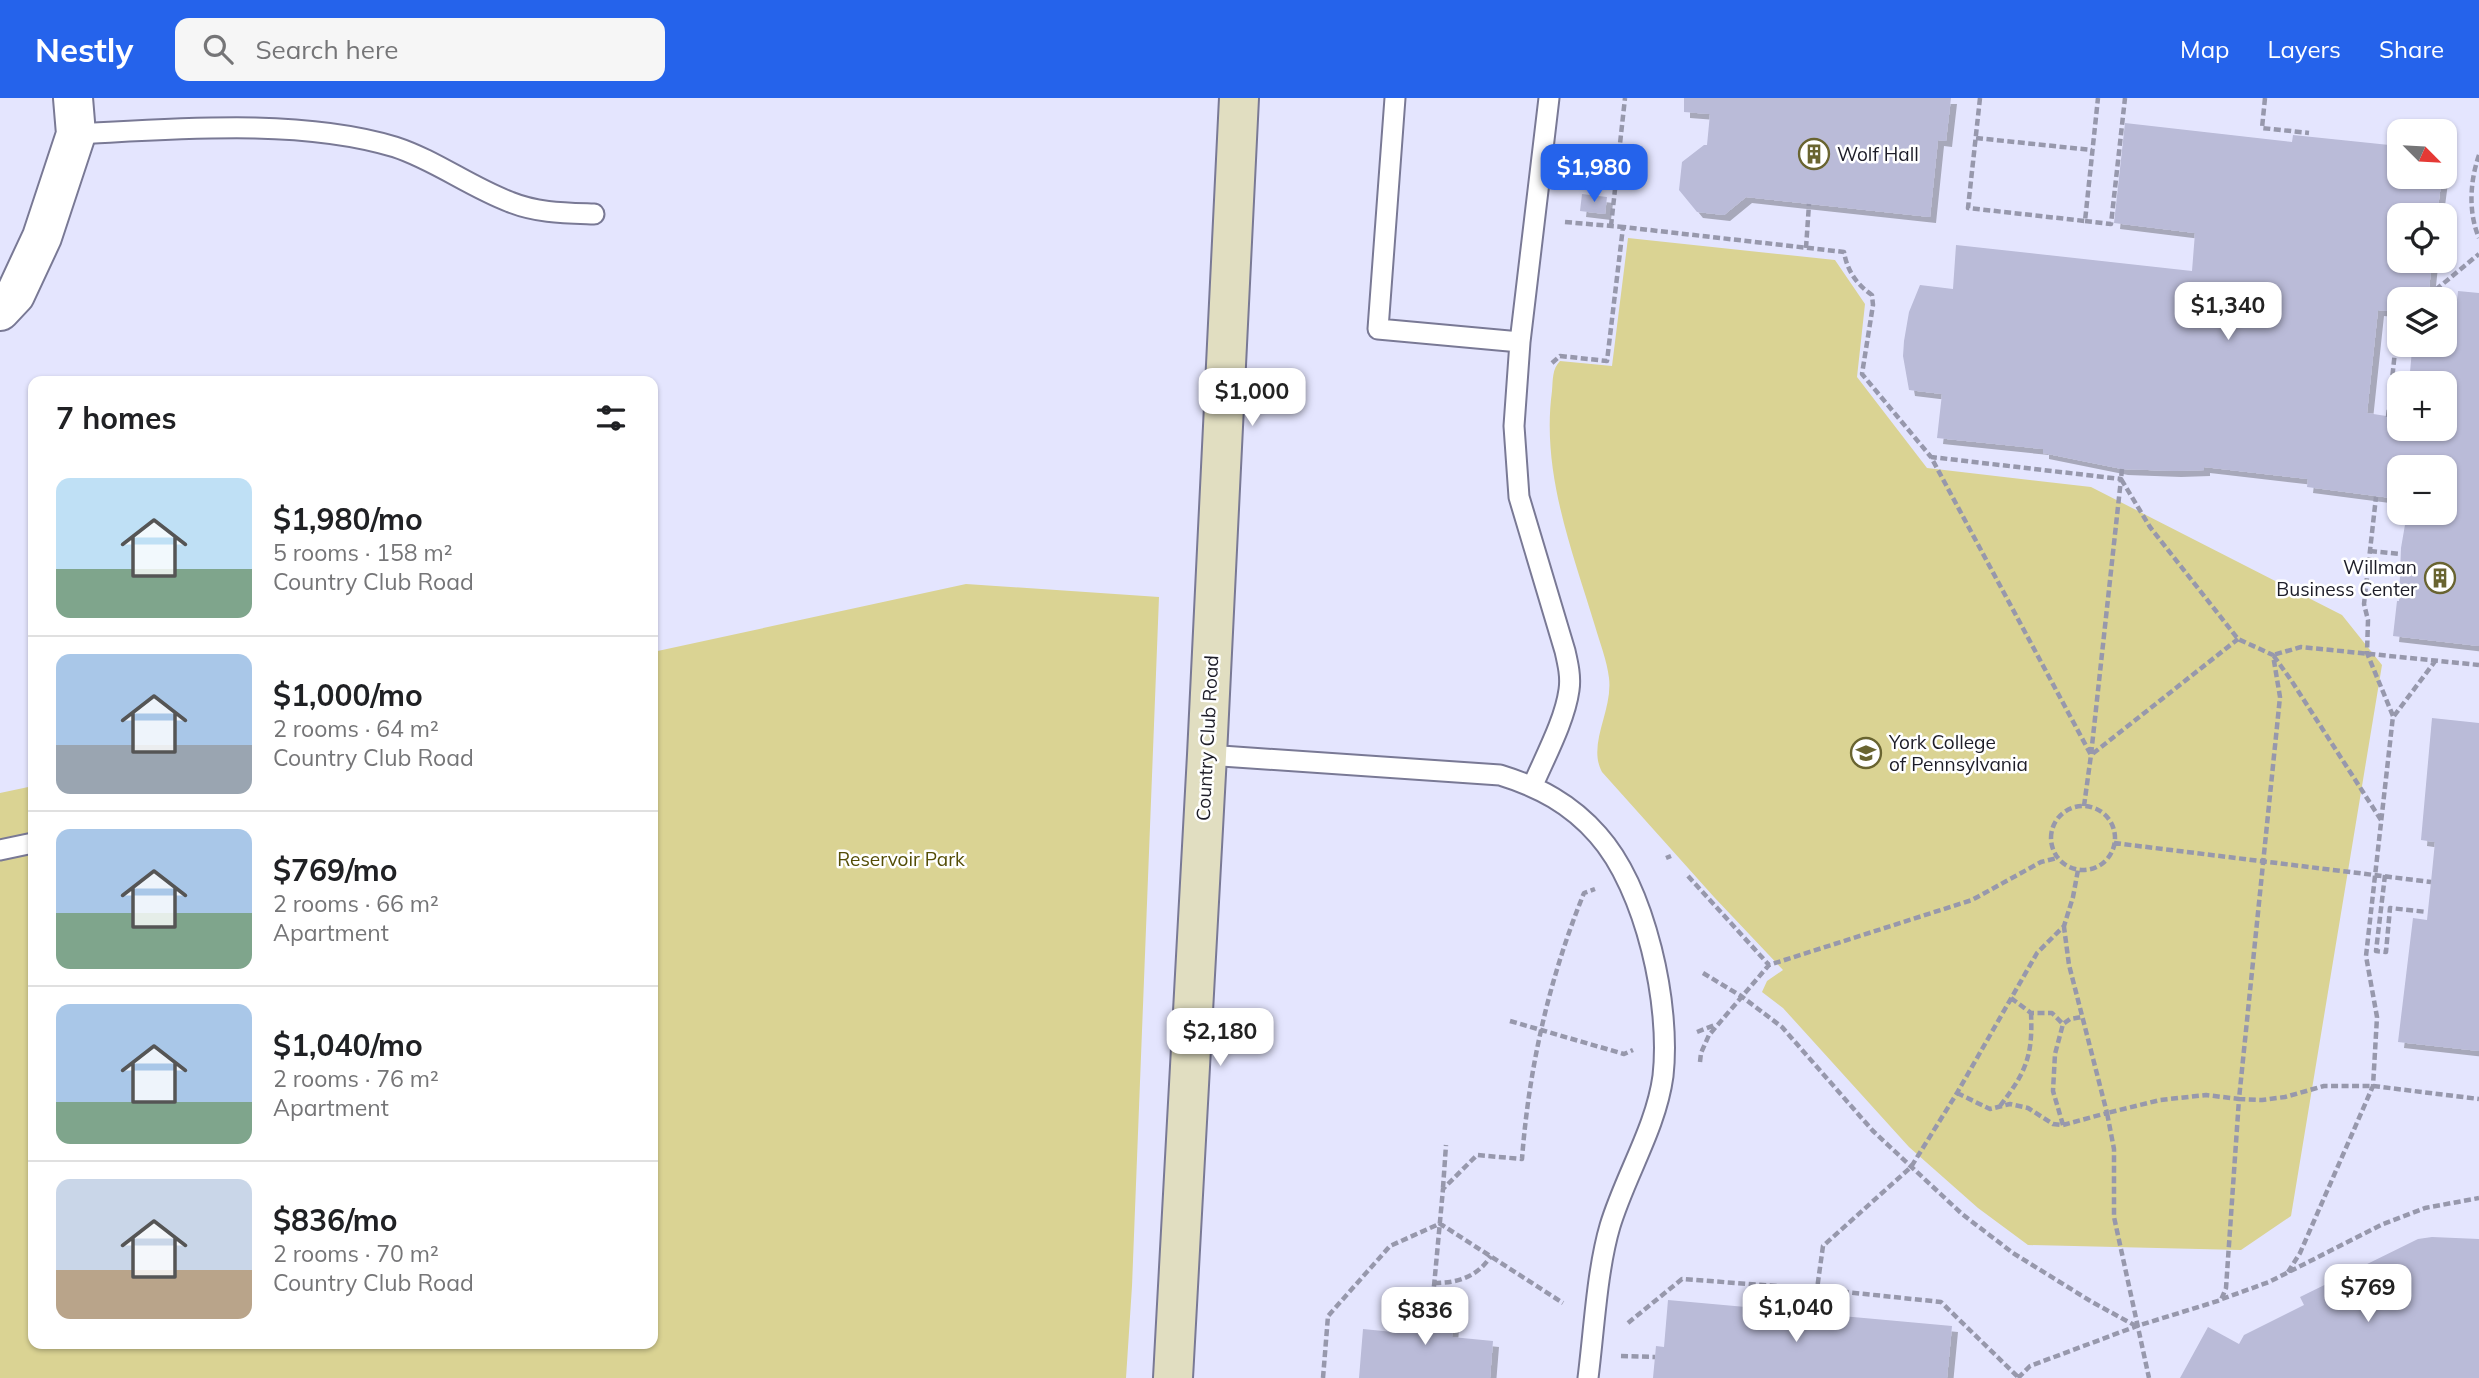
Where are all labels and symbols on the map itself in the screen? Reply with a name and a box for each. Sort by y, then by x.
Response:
north arrow [2387,119,2457,189]
building icon: Wolf Hall [1797,137,1831,171]
place label: Wolf Hall [1837,142,1919,166]
pin: $1,980 [1537,144,1651,204]
pin: $1,340 [2171,282,2285,342]
pin: $1,000 [1195,368,1309,428]
place label: Willman Business Center [2276,555,2417,601]
building icon: Willman Business Center [2423,561,2457,595]
street label: Country Club Road [1191,655,1223,821]
place label: York College of Pennsylvania [1888,730,2028,776]
school or university icon: York College of Pennsylvania [1849,736,1883,770]
park label: Reservoir Park [837,847,965,871]
pin: $2,180 [1163,1009,1277,1068]
pin: $769 [2327,1264,2409,1324]
pin: $1,040 [1739,1284,1853,1344]
pin: $836 [1384,1288,1466,1347]

